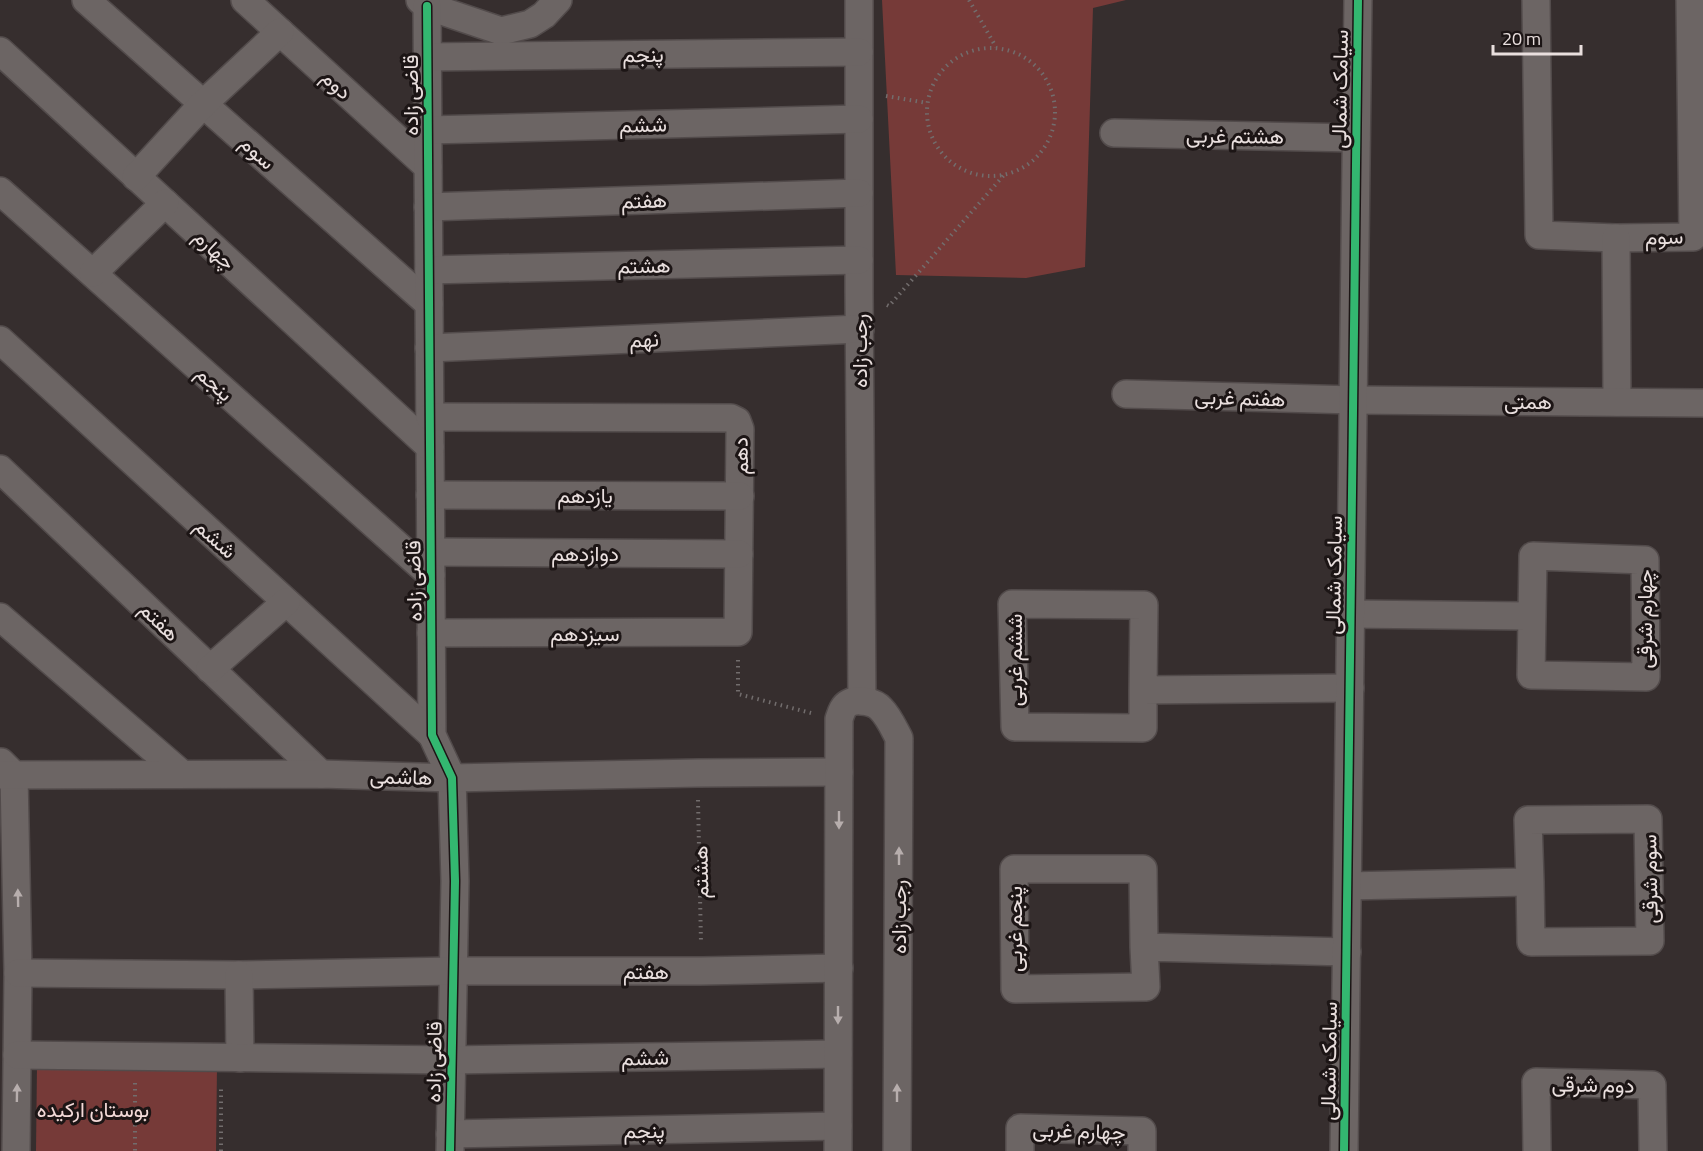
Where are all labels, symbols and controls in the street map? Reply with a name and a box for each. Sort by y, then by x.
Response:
scale bar [1493,18,1582,56]
text: 20 m [1502,25,1541,52]
street label: سیامک شمالی [1322,29,1356,149]
street label: پنجم [622,38,664,70]
street label: قاضی زاده [394,54,426,136]
street label: دوم [314,61,360,107]
street label: ششم [619,108,667,140]
street label: هشتم غربی [1186,118,1284,152]
street label: سوم [233,127,283,177]
street label: هفتم [621,183,667,217]
street label: سوم [1644,219,1684,253]
street label: چهارم [187,221,243,277]
street label: هشتم [617,249,671,281]
street label: رجب زاده [843,314,875,388]
street label: نهم [628,322,660,356]
street label: پنجم [189,357,241,409]
street label: هفتم غربی [1194,379,1286,415]
street label: همتی [1504,385,1552,417]
street label: دهم [724,437,756,475]
street label: یازدهم [557,479,613,511]
street label: ششم [188,510,244,566]
street label: سیامک شمالی [1316,515,1350,635]
street label: دوازدهم [551,537,619,569]
street label: قاضی زاده [396,540,430,622]
street label: چهارم شرقی [1628,569,1660,669]
street label: هفتم [132,594,188,648]
street label: ششم غربی [998,614,1030,706]
street label: سیزدهم [550,617,620,649]
street label: هاشمی [369,759,433,793]
one-way arrow [834,810,844,829]
street label: سوم شرقی [1632,834,1666,924]
street label: هشتم [684,845,716,899]
one-way arrow [894,846,904,865]
street label: رجب زاده [882,880,914,954]
street label: پنجم غربی [998,886,1030,972]
one-way arrow [13,888,22,907]
street label: هفتم [623,955,669,987]
street label: سیامک شمالی [1311,1001,1345,1121]
one-way arrow [833,1005,843,1024]
street label: قاضی زاده [416,1021,450,1103]
street label: ششم [621,1041,669,1073]
street label: دوم شرقی [1551,1067,1635,1101]
one-way arrow [12,1083,21,1102]
one-way arrow [892,1083,902,1102]
park label: بوستان ارکیده [37,1093,149,1125]
street label: چهارم غربی [1032,1112,1126,1148]
street label: پنجم [623,1114,665,1146]

